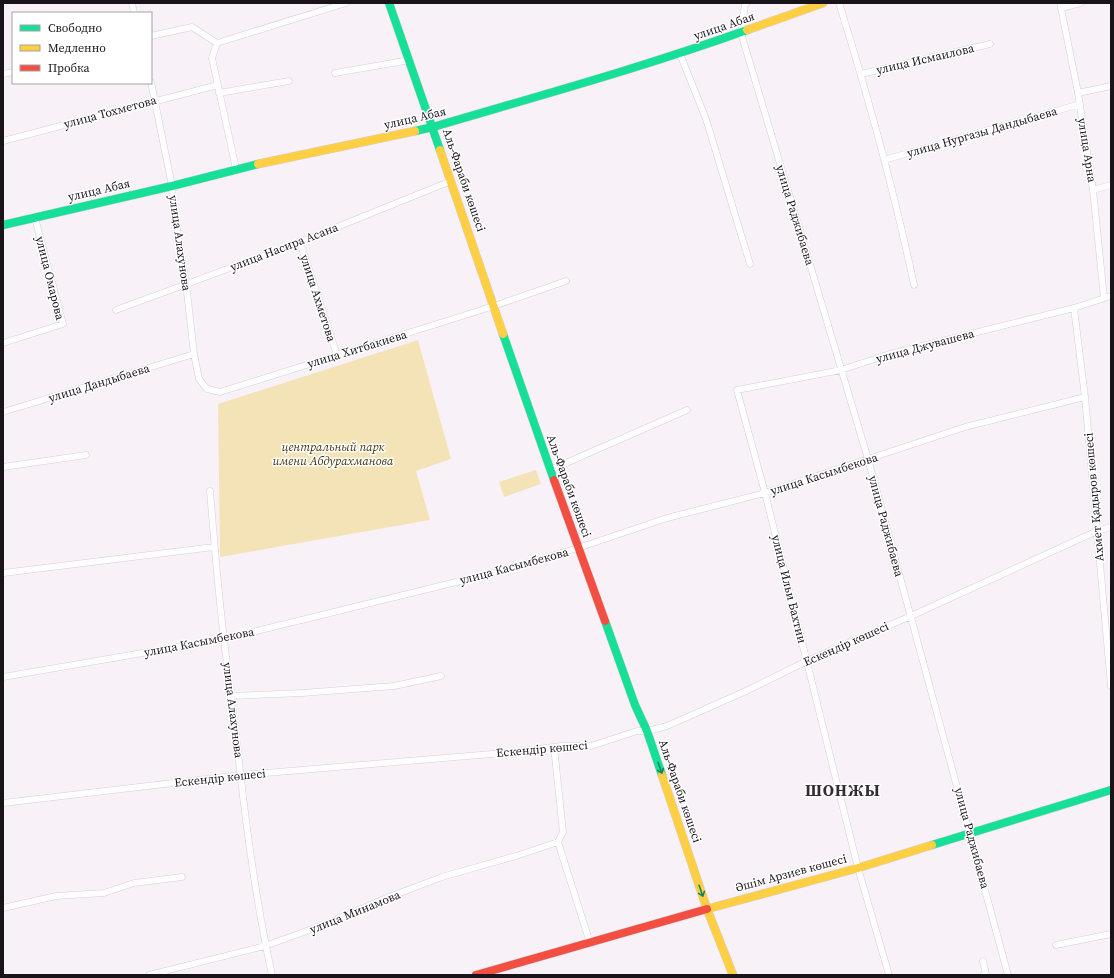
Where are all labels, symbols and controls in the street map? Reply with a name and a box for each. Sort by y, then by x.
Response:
street label: улица Абая [691,8,757,44]
legend [12,12,152,84]
text: Свободно [48,20,103,36]
text: Медленно [48,40,106,56]
street label: улица Исмаилова [874,40,976,78]
text: Пробка [48,60,91,76]
street label: улица Тохметова [62,92,159,132]
street label: улица Абая [382,103,448,133]
street label: улица Нургазы Дандыбаева [905,103,1060,161]
street label: улица Арна [1074,117,1100,184]
street label: Аль-Фараби көшесі [439,126,489,234]
street label: улица Раджибаева [772,163,818,268]
street label: улица Абая [66,175,132,205]
street label: улица Алахунова [165,194,195,293]
street label: улица Насира Асана [228,219,341,275]
street label: улица Омарова [32,234,68,322]
street label: улица Ахметова [296,252,340,345]
street label: улица Джувашева [874,325,977,367]
street label: улица Хитбакиева [305,326,410,372]
street label: улица Дандыбаева [47,360,152,406]
street label: Аль-Фараби көшесі [543,432,595,540]
street label: Ахмет Қадыров көшесі [1080,432,1108,562]
park label: центральный парк имени Абдурахманова [273,439,394,469]
street label: улица Касымбекова [768,449,881,499]
street label: улица Раджибаева [865,474,907,579]
street label: улица Ильи Бахтии [768,533,810,645]
street label: улица Касымбекова [458,544,571,588]
street label: Ескендір көшесі [801,618,892,670]
street label: улица Касымбекова [142,623,256,661]
street label: улица Алахунова [219,661,247,760]
street label: Ескендір көшесі [496,737,589,761]
street label: Аль-Фараби көшесі [655,737,705,845]
one-way arrow [657,761,664,774]
street label: Ескендір көшесі [174,765,267,791]
district label: ШОНЖЫ [805,779,881,801]
street label: улица Раджибаева [951,786,993,891]
street label: Әшім Арзиев көшесі [734,850,849,896]
one-way arrow [698,884,705,897]
street label: улица Минамова [307,886,404,937]

